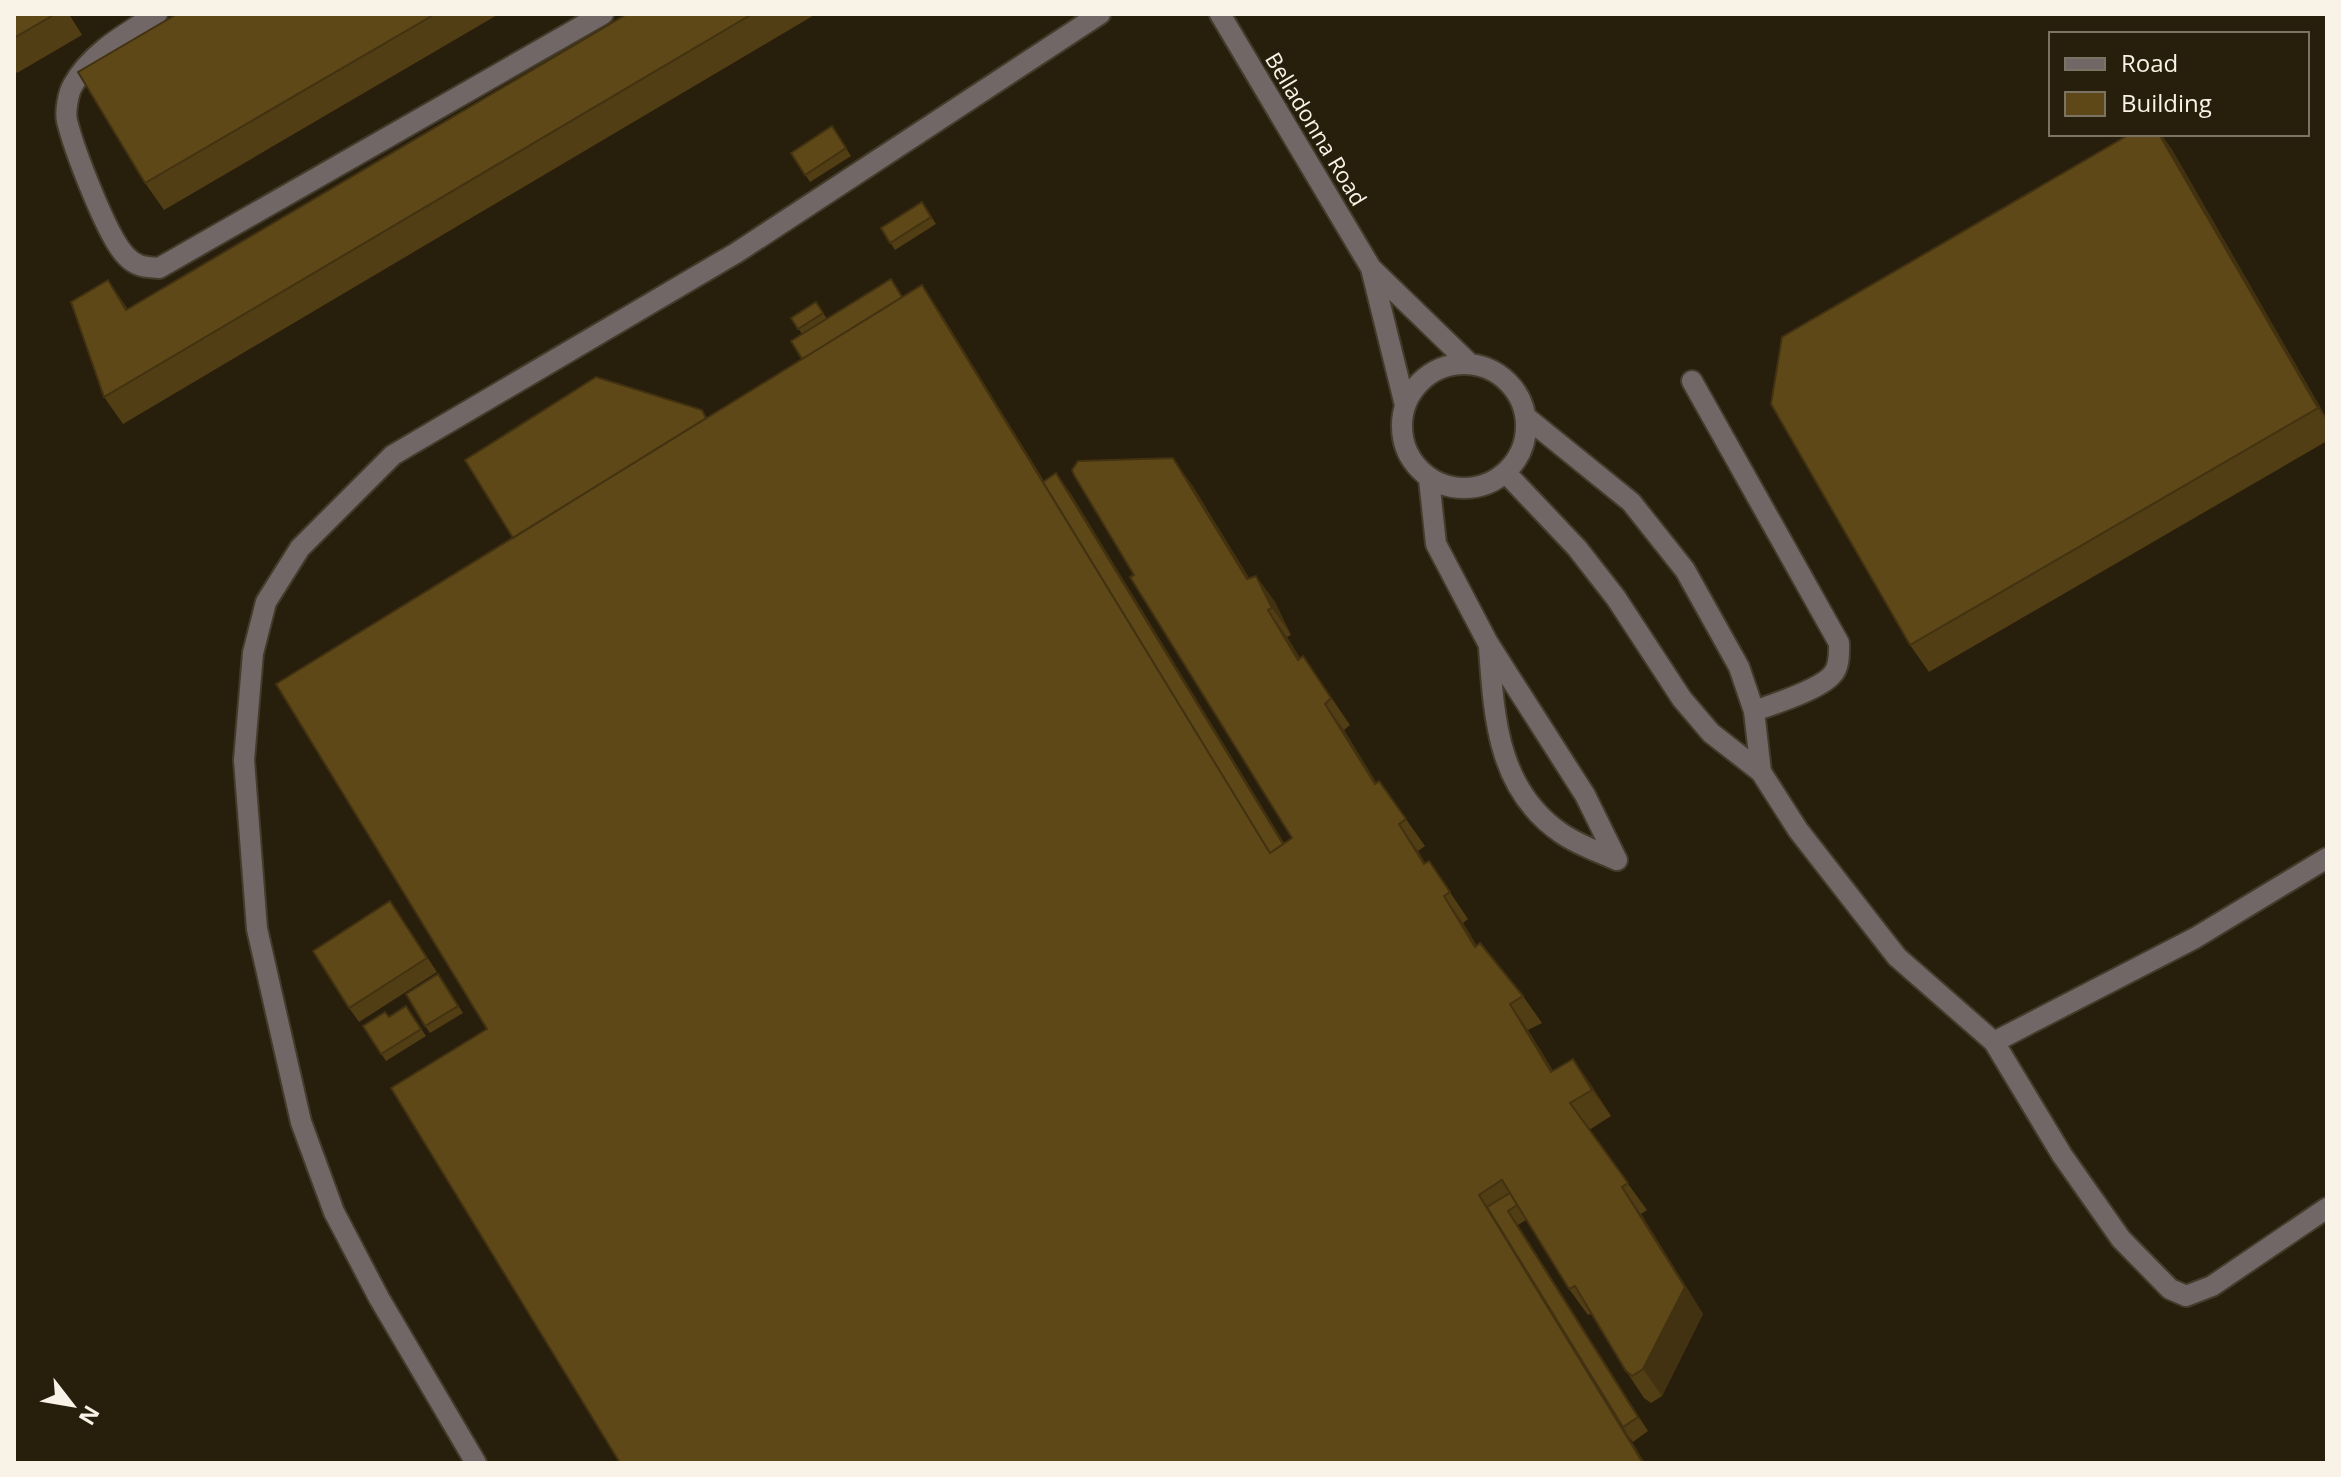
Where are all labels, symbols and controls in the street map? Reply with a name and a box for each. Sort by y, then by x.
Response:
legend [2049,32,2309,136]
street label: Belladonna Road [1259,46,1375,211]
text: Road [2121,46,2178,79]
text: Building [2121,86,2212,119]
north arrow [32,1365,112,1445]
text: N [73,1400,107,1431]

